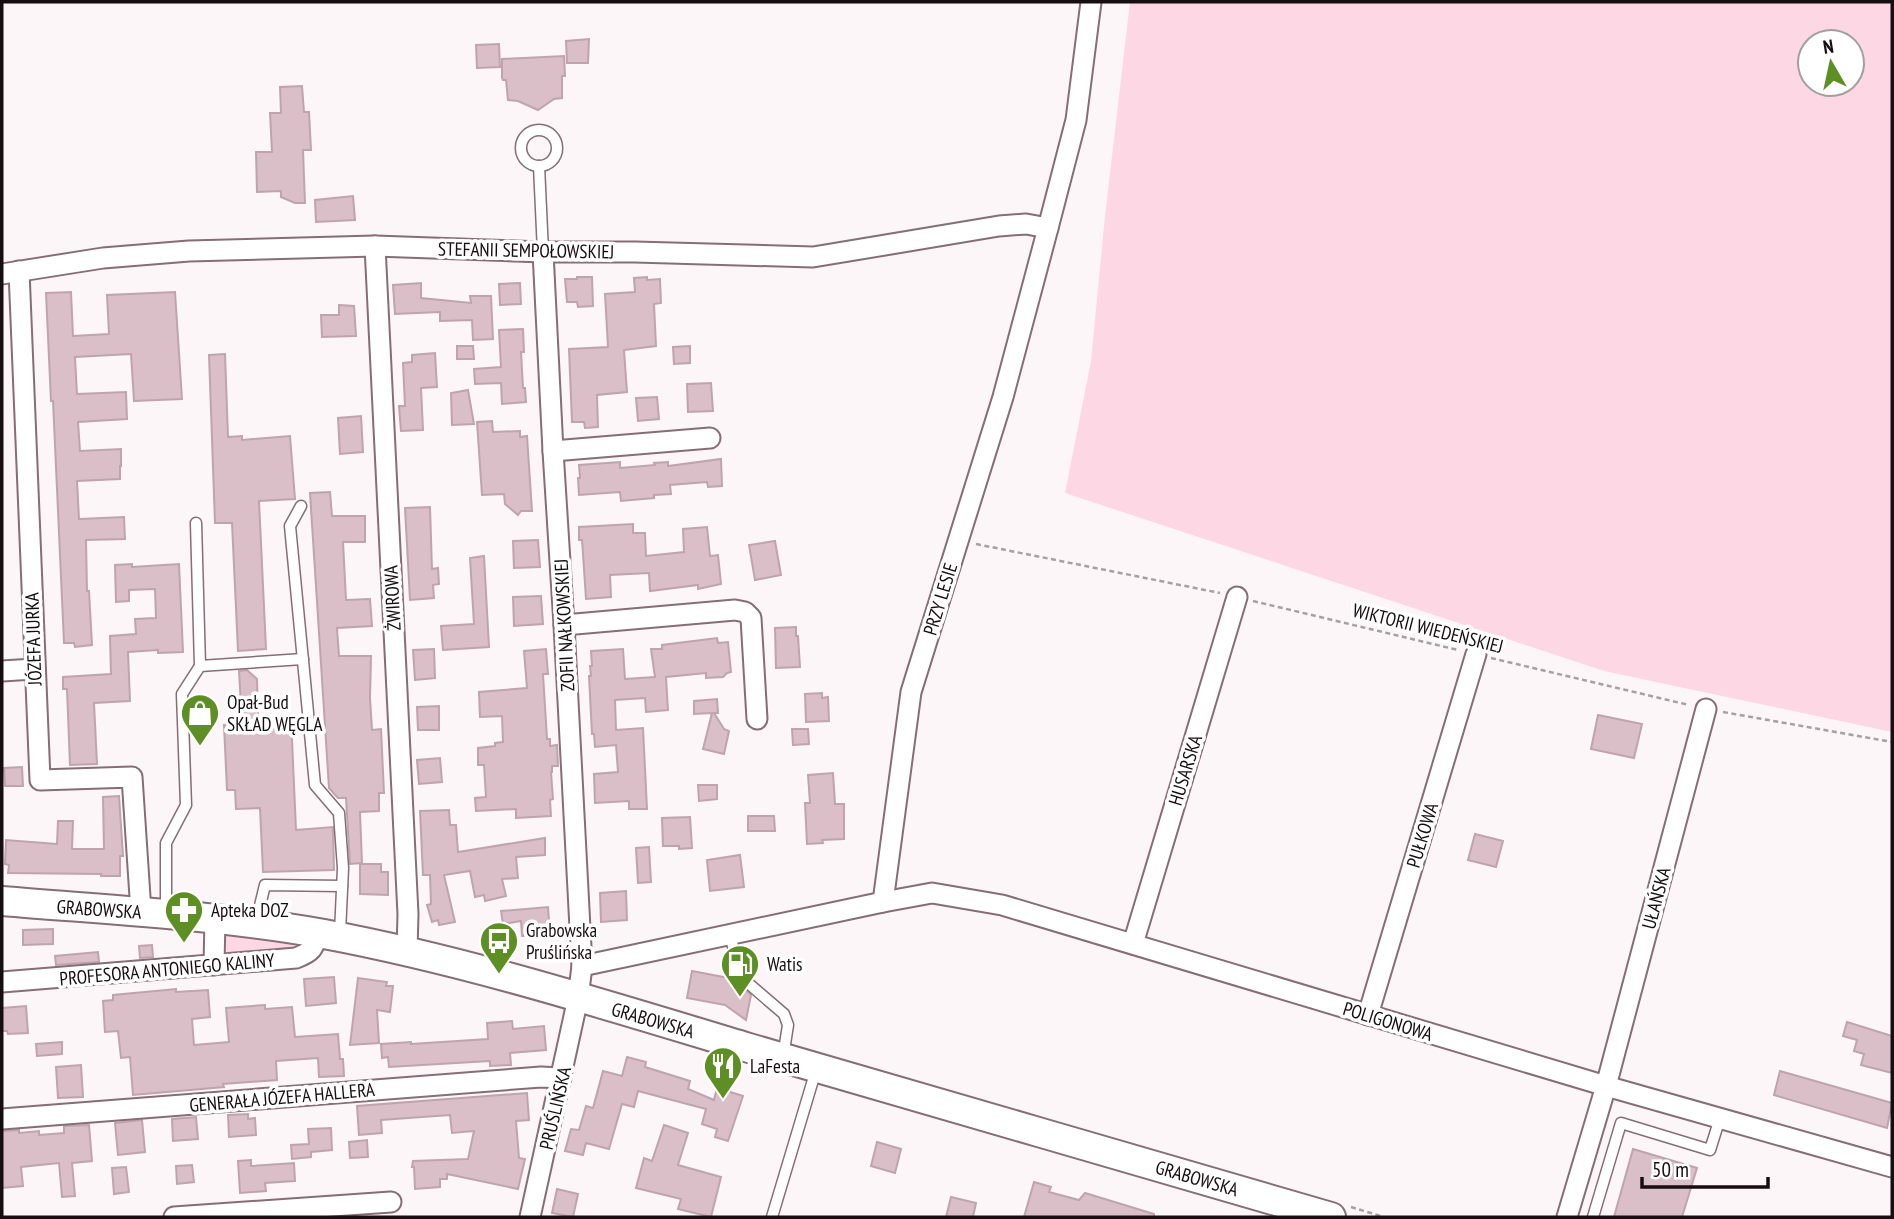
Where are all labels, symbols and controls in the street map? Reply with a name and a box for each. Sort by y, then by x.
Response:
north arrow [1796,28,1866,98]
text: N [1821,34,1835,59]
street label: STEFANII SEMPOŁOWSKIEJ [438,236,614,264]
street label: ZOFII NAŁKOWSKIEJ [549,558,579,692]
street label: PRZY LESIE [918,560,962,638]
street label: ŻWIROWA [378,565,406,631]
street label: JÓZEFA JURKA [19,592,47,687]
street label: WIKTORII WIEDEŃSKIEJ [1350,598,1506,658]
place label: Opał-Bud SKŁAD WĘGLA [227,690,323,736]
shop icon: Opał-Bud SKŁAD WĘGLA [179,692,221,747]
street label: HUSARSKA [1163,732,1207,808]
street label: PUŁKOWA [1401,800,1443,870]
street label: UŁAŃSKA [1636,864,1676,932]
pharmacy icon: Apteka DOZ [163,889,205,944]
street label: GRABOWSKA [56,894,142,924]
place label: Apteka DOZ [211,898,289,922]
place label: Grabowska Pruślińska [526,918,597,964]
bus stop icon: Grabowska Pruślińska [478,920,520,975]
fuel station icon: Watis [719,943,761,998]
street label: PROFESORA ANTONIEGO KALINY [58,948,276,990]
place label: Watis [767,952,803,976]
street label: POLIGONOWA [1340,996,1436,1046]
street label: GRABOWSKA [609,997,697,1043]
restaurant icon: LaFesta [702,1045,744,1100]
place label: LaFesta [750,1054,800,1078]
street label: PRUŚLIŃSKA [534,1064,576,1152]
street label: GENERAŁA JÓZEFA HALLERA [188,1077,376,1117]
scale bar [1642,1146,1768,1190]
street label: GRABOWSKA [1153,1155,1241,1201]
text: 50 m [1652,1156,1689,1183]

